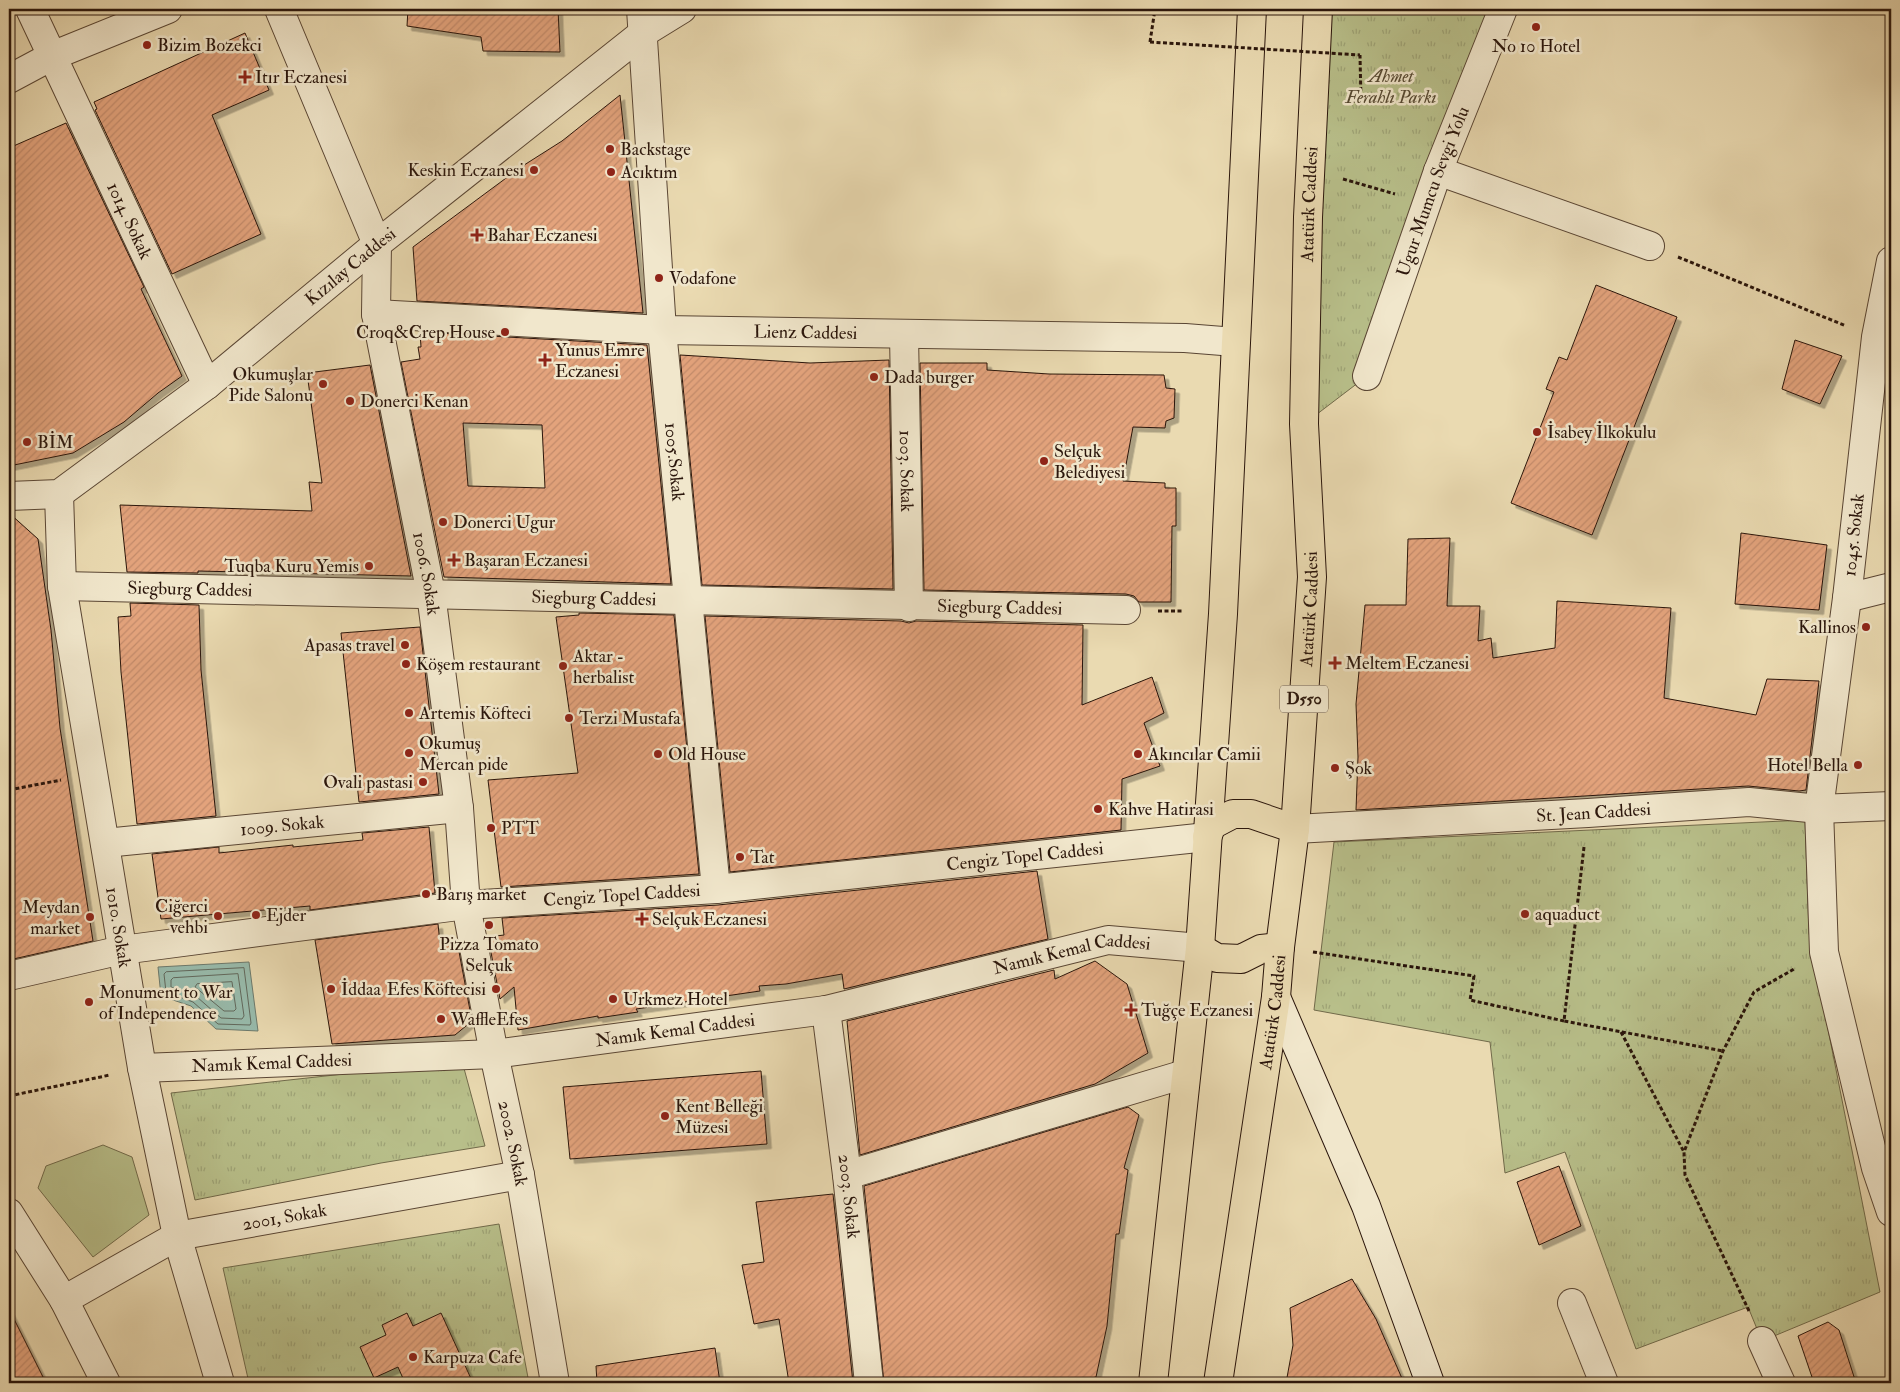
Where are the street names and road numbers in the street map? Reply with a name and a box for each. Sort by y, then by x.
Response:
street label: Ugur Mumcu Sevgi Yolu [1391,103,1474,280]
street label: Atatürk Caddesi [1296,146,1323,263]
street label: 1014. Sokak [102,179,158,263]
street label: Kızılay Caddesi [300,222,401,311]
street label: Lienz Caddesi [753,320,858,344]
street label: 1005.Sokak [659,421,690,503]
street label: 1003. Sokak [894,430,919,513]
street label: 1045. Sokak [1838,492,1870,578]
street label: 1006. Sokak [408,530,445,617]
street label: Atatürk Caddesi [1294,550,1324,668]
street label: Siegburg Caddesi [127,576,253,602]
street label: Siegburg Caddesi [531,585,657,611]
street label: Siegburg Caddesi [937,594,1063,620]
road number: D550 [1280,686,1328,712]
street label: St. Jean Caddesi [1536,797,1652,827]
street label: 1009. Sokak [239,810,326,841]
street label: Cengiz Topel Caddesi [945,837,1105,876]
street label: Cengiz Topel Caddesi [542,879,701,912]
street label: 1010. Sokak [101,885,137,970]
street label: Namık Kemal Caddesi [991,928,1152,980]
street label: Atatürk Caddesi [1254,954,1291,1072]
street label: Namık Kemal Caddesi [594,1008,757,1052]
street label: Namık Kemal Caddesi [191,1048,353,1078]
street label: 2002. Sokak [493,1098,533,1188]
street label: 2003. Sokak [833,1153,865,1240]
street label: 2001, Sokak [241,1198,329,1236]

